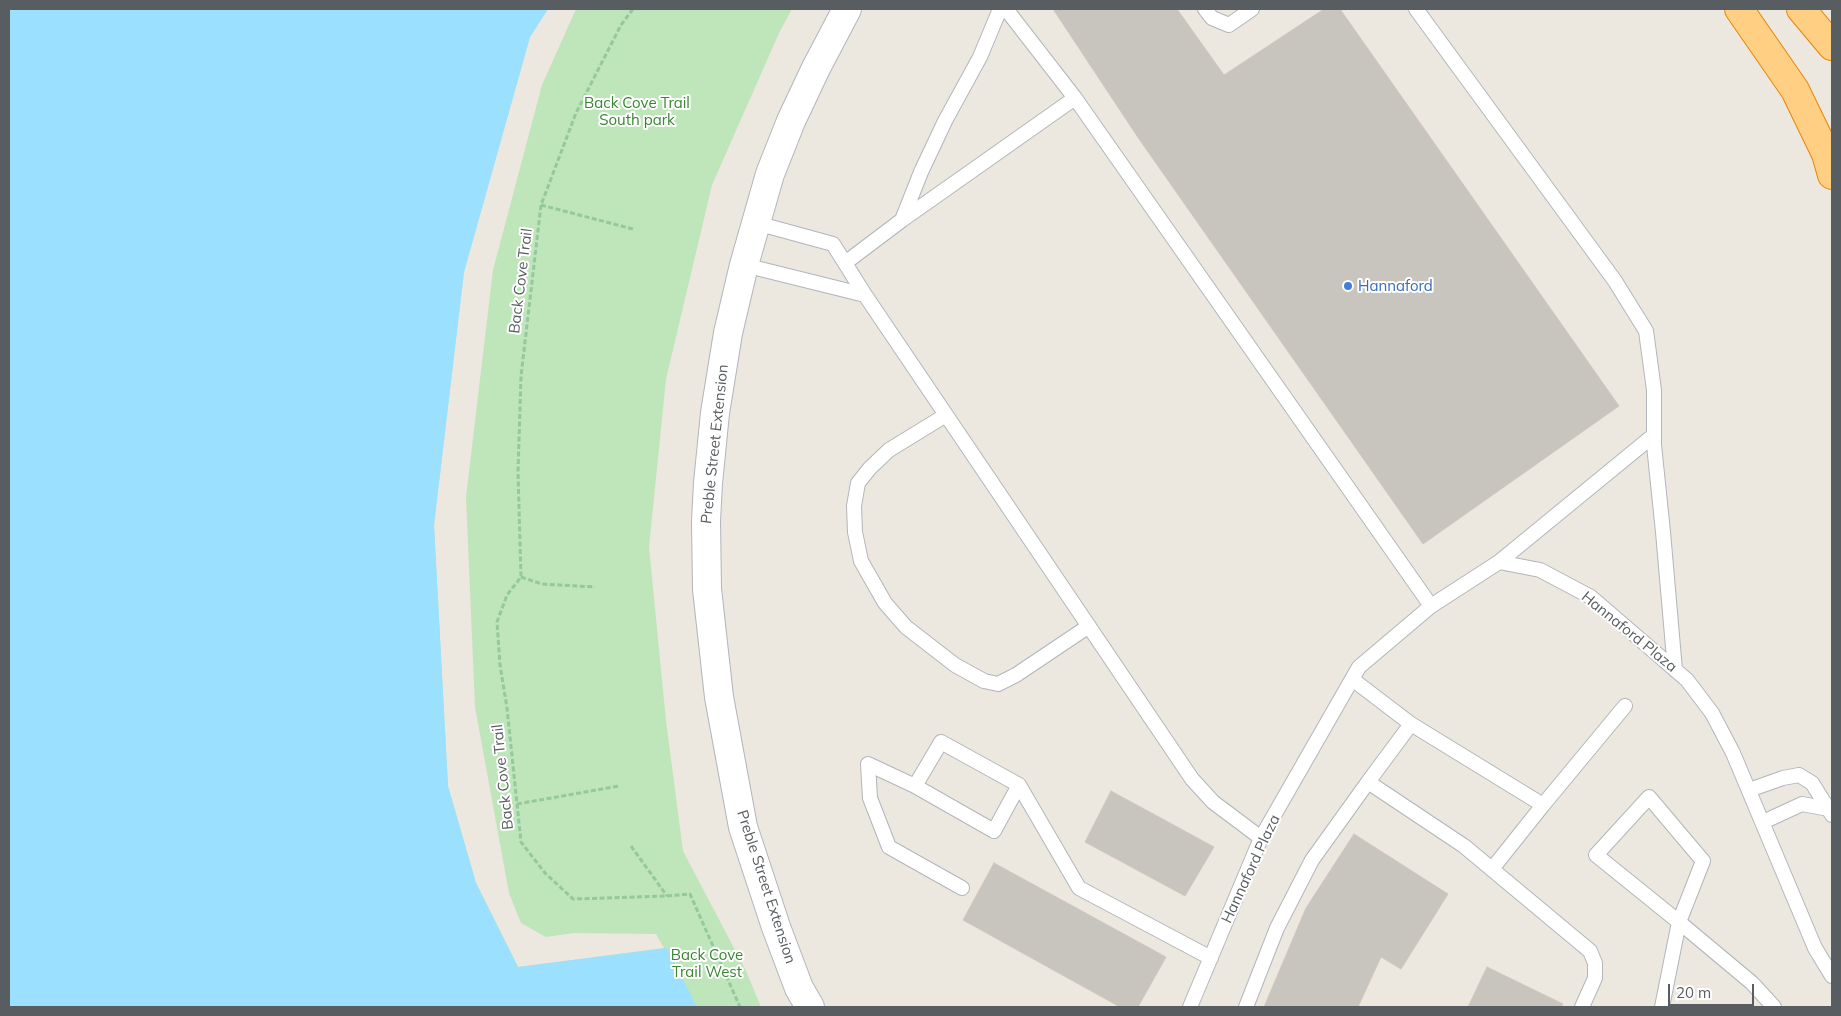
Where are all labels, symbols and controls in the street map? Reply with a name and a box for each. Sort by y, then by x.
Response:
park label: Back Cove Trail South park [584,94,690,129]
street label: Back Cove Trail [506,227,536,335]
place label: Hannaford [1358,277,1433,295]
marker: Hannaford [1342,280,1354,292]
street label: Preble Street Extension [698,363,732,525]
street label: Hannaford Plaza [1578,588,1680,676]
street label: Back Cove Trail [489,723,517,831]
street label: Preble Street Extension [733,808,799,966]
street label: Hannaford Plaza [1218,812,1284,926]
park label: Back Cove Trail West [671,946,743,981]
scale bar [1671,974,1757,1006]
text: 20 m [1676,983,1711,1002]

